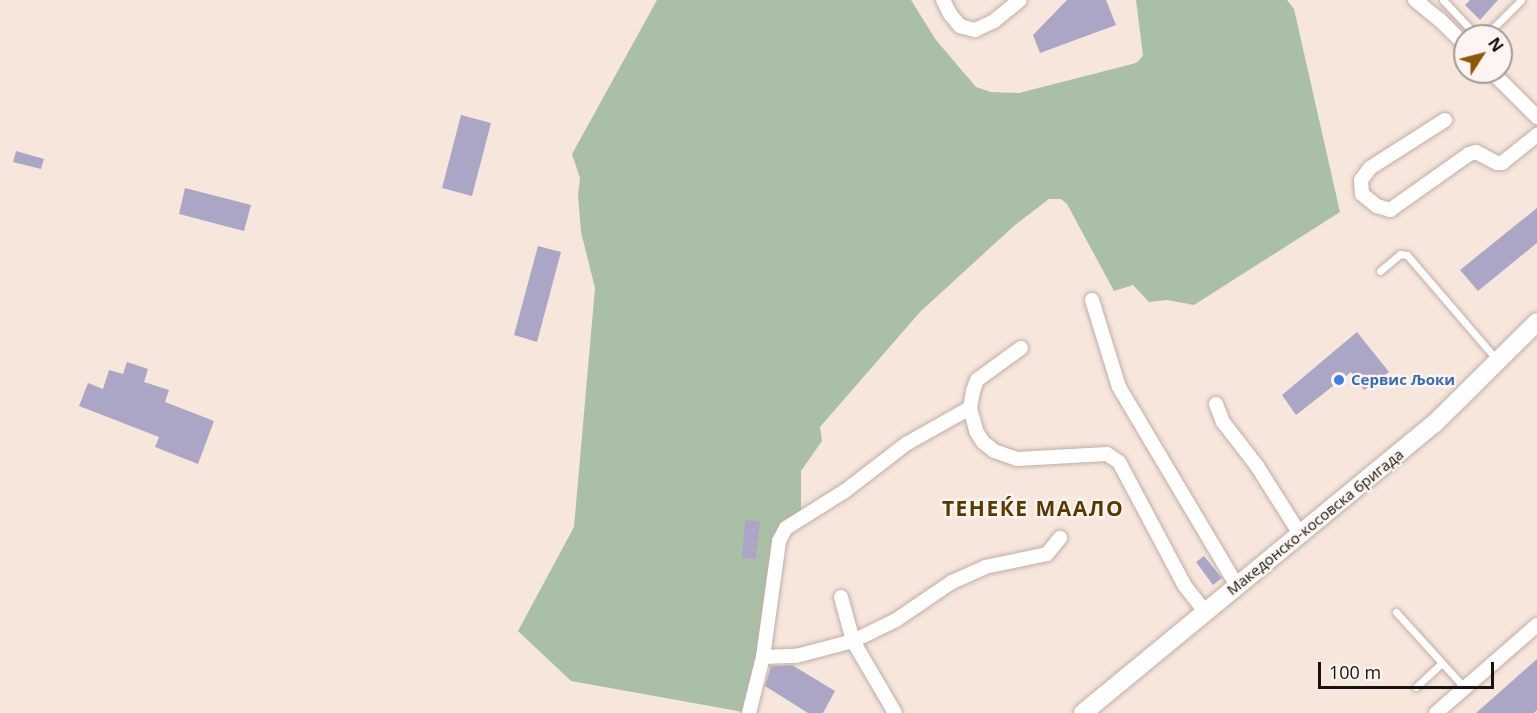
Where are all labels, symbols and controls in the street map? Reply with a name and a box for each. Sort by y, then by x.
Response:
north arrow [1453,24,1513,84]
text: N [1483,33,1509,56]
place label: Сервис Љоки [1351,371,1455,389]
marker: Сервис Љоки [1332,373,1346,387]
street label: Македонско-косовска бригада [1223,445,1407,599]
district label: ТЕНЕЌЕ МААЛО [942,495,1124,521]
scale bar [1321,650,1496,688]
text: 100 m [1329,660,1381,684]

